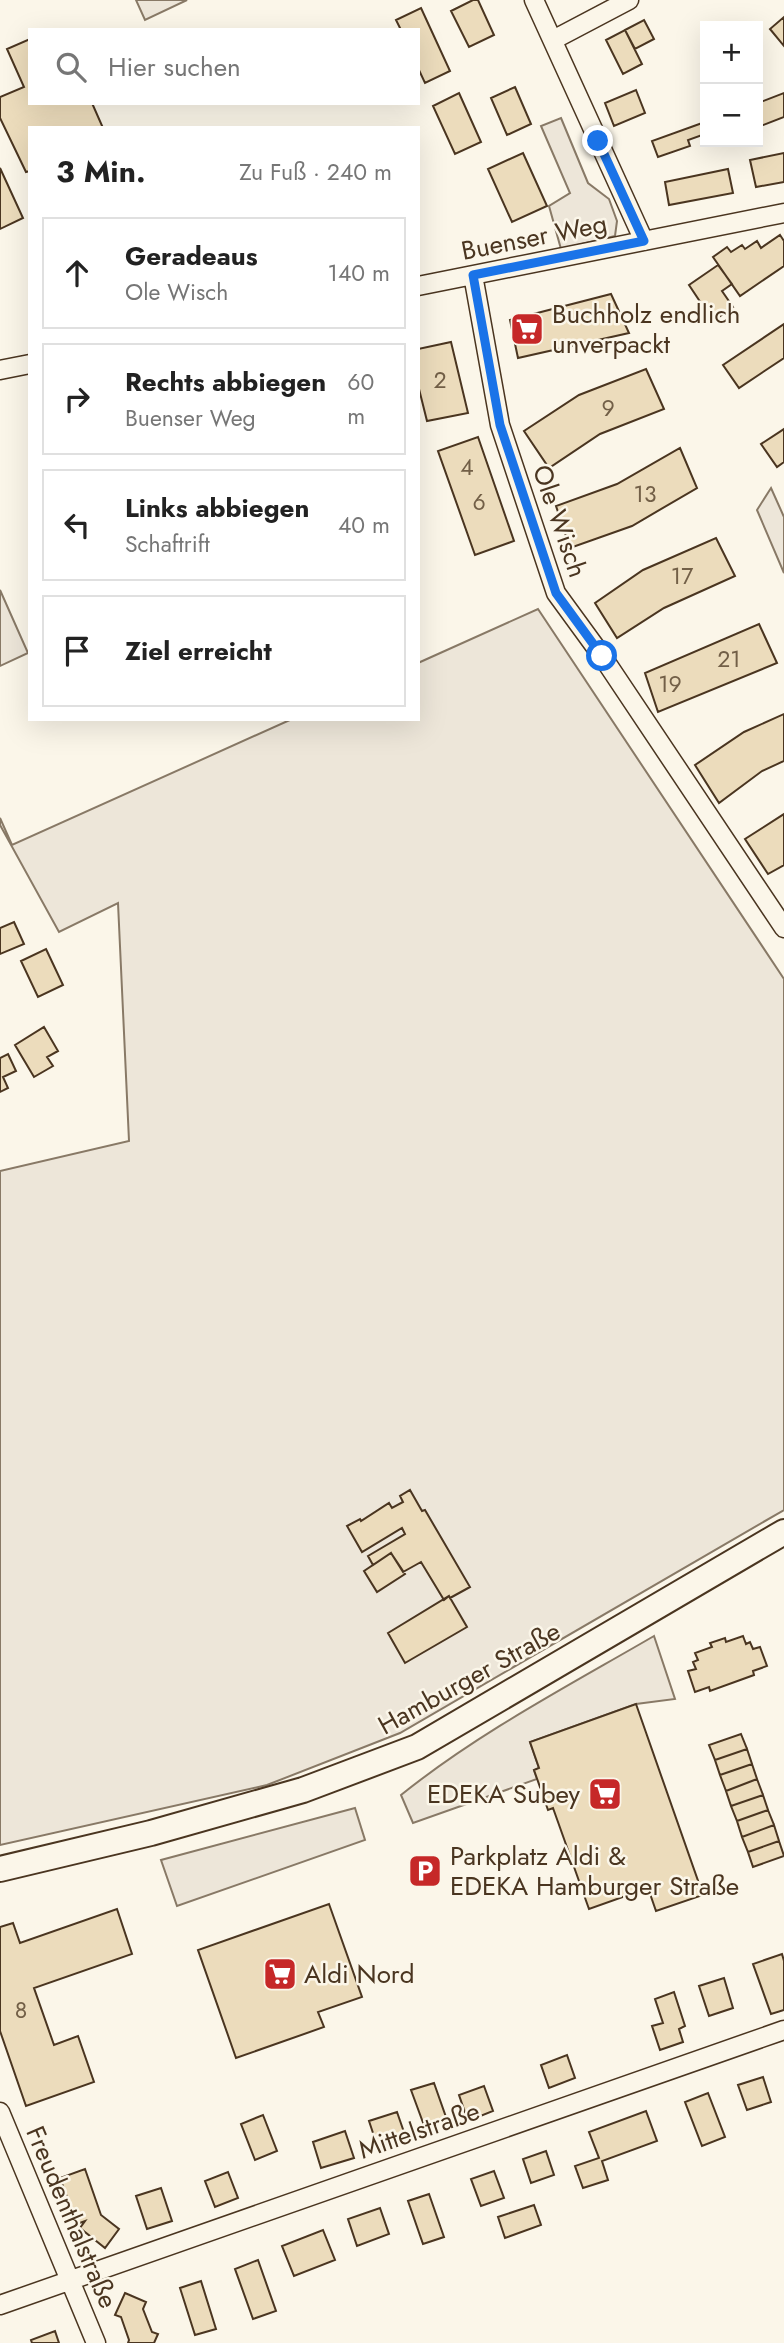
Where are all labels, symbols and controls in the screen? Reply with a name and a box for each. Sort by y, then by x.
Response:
map controls [700,21,763,147]
button: + [700,21,763,84]
search box [28,28,420,105]
icon: search [52,48,90,86]
text: Hier suchen [108,48,241,86]
button: − [700,84,763,147]
route end [582,125,613,156]
text: 3 Min. [56,150,146,193]
text: Zu Fuß · 240 m [239,155,392,189]
street label: Buenser Weg [458,204,610,270]
text: Geradeaus [125,237,258,275]
icon: ahead [58,254,96,292]
text: 140 m [328,256,390,290]
text: Ole Wisch [125,275,228,309]
place label: Buchholz endlich unverpackt [552,295,741,363]
supermarket icon: Buchholz endlich unverpackt [508,310,546,348]
text: Rechts abbiegen [125,363,326,401]
house number: 2 [433,363,447,397]
text: 60 m [347,365,374,433]
icon: right [58,380,96,418]
house number: 9 [601,391,615,425]
text: Buenser Weg [125,401,256,435]
house number: 4 [460,450,474,484]
street label: Ole Wisch [523,460,597,582]
house number: 13 [634,477,656,511]
house number: 6 [472,485,486,519]
text: Links abbiegen [125,489,309,527]
icon: left [58,506,96,544]
text: 40 m [338,508,390,542]
text: Schaftrift [125,527,210,561]
house number: 17 [671,559,693,593]
icon: arrive [58,632,96,670]
text: Ziel erreicht [125,632,272,670]
route start [586,640,617,671]
house number: 21 [717,642,741,676]
house number: 19 [658,667,682,701]
street label: Hamburger Straße [371,1612,567,1744]
place label: EDEKA Subey [427,1775,581,1813]
supermarket icon: EDEKA Subey [586,1775,624,1813]
place label: Parkplatz Aldi & EDEKA Hamburger Straße [450,1837,739,1905]
parking icon: Parkplatz Aldi & EDEKA Hamburger Straße [406,1852,444,1890]
supermarket icon: Aldi Nord [261,1955,299,1993]
place label: Aldi Nord [304,1955,415,1993]
house number: 8 [15,1993,27,2027]
street label: Mittelstraße [353,2092,485,2168]
street label: Freudenthalstraße [17,2120,127,2314]

